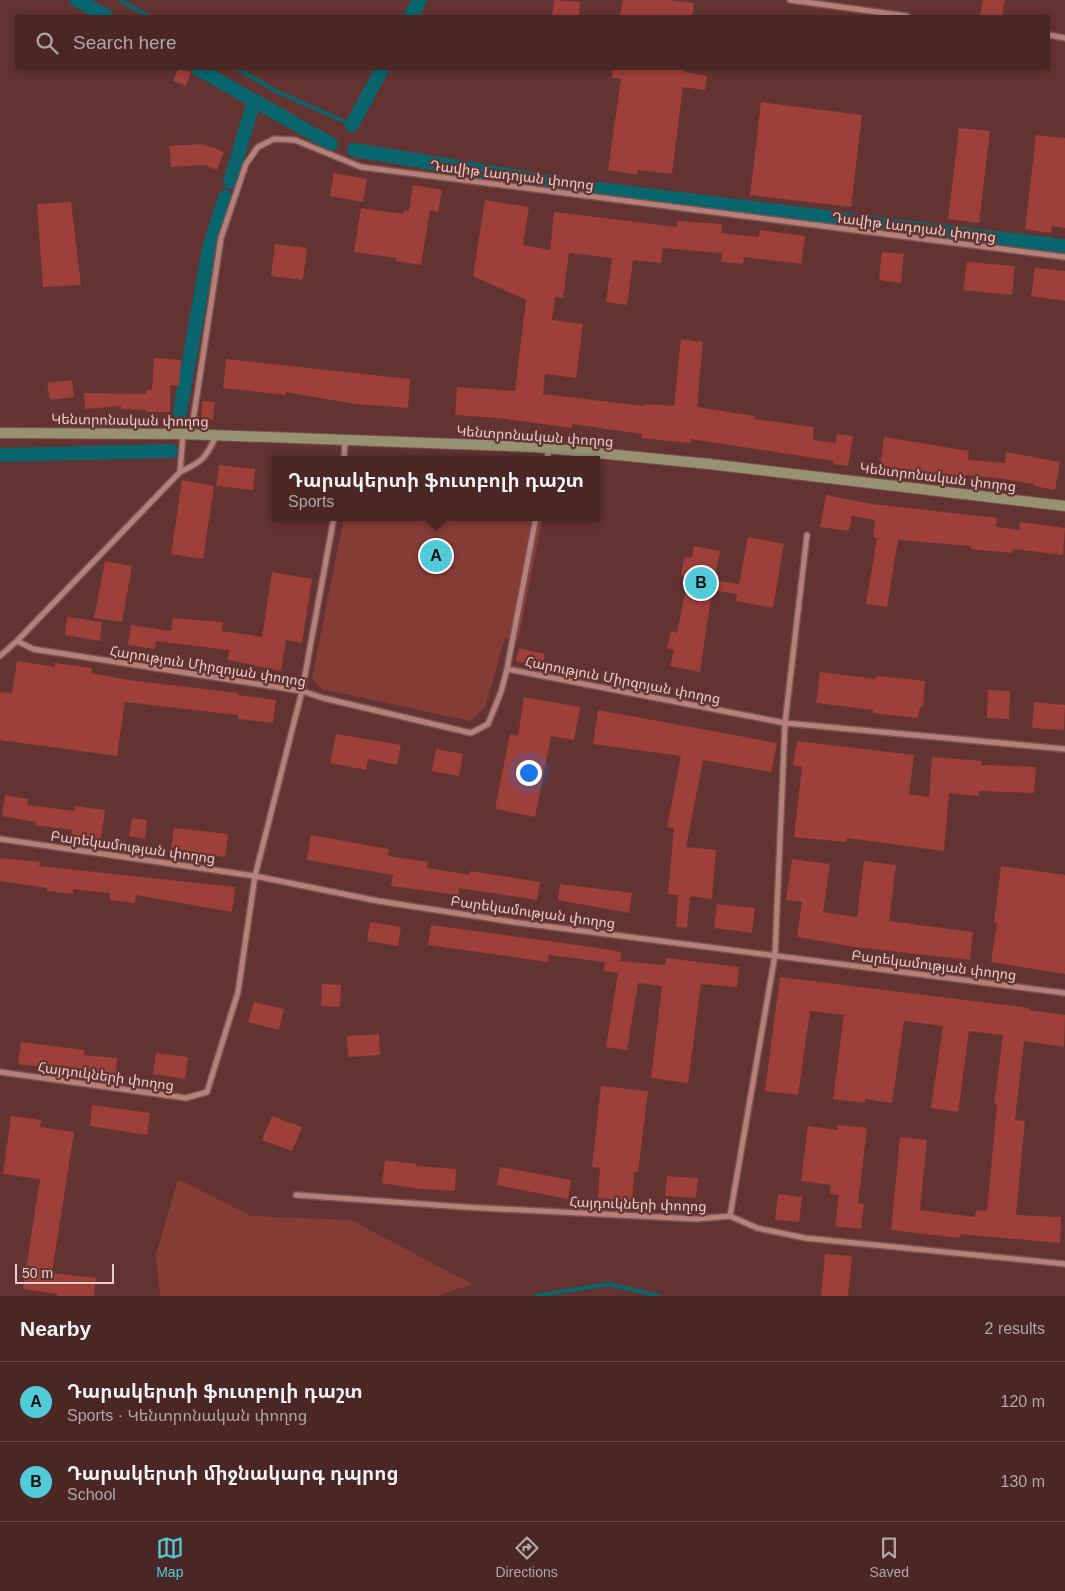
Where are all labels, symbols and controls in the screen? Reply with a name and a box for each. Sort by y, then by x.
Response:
search box [15,15,1050,70]
icon: search [33,29,61,57]
text: Search here [73,32,177,53]
street label: Դավիթ Լադոյան փողոց [429,157,595,193]
street label: Դավիթ Լադոյան փողոց [831,209,997,245]
street label: Կենտրոնական փողոց [51,411,209,429]
street label: Կենտրոնական փողոց [456,423,614,449]
popup [272,456,600,521]
street label: Կենտրոնական փողոց [859,459,1017,495]
text: Դարակերտի ֆուտբոլի դաշտ [288,470,584,491]
text: Sports [288,493,334,510]
pin: A [420,537,452,575]
pin: B [685,564,717,602]
street label: Հարություն Միրզոյան փողոց [109,643,307,689]
street label: Հարություն Միրզոյան փողոց [524,653,722,707]
your location [516,760,542,786]
street label: Բարեկամության փողոց [50,828,216,866]
street label: Բարեկամության փողոց [450,893,616,931]
street label: Բարեկամության փողոց [851,947,1017,983]
street label: Հայդուկների փողոց [37,1059,175,1093]
street label: Հայդուկների փողոց [569,1194,707,1214]
scale bar [15,1261,114,1284]
text: 50 m [22,1265,53,1281]
text: Nearby [20,1317,91,1340]
text: 2 results [985,1320,1045,1337]
text: Դարակերտի ֆուտբոլի դաշտ [67,1381,363,1402]
text: A [30,1393,42,1410]
text: 120 m [1001,1393,1045,1410]
text: Sports · Կենտրոնական փողոց [67,1407,307,1424]
text: Դարակերտի միջնակարգ դպրոց [67,1463,398,1484]
text: B [30,1473,42,1490]
text: 130 m [1001,1473,1045,1490]
text: School [67,1486,116,1503]
tab: Map [156,1534,184,1580]
tab: Directions [496,1534,558,1580]
tab: Saved [869,1534,909,1580]

